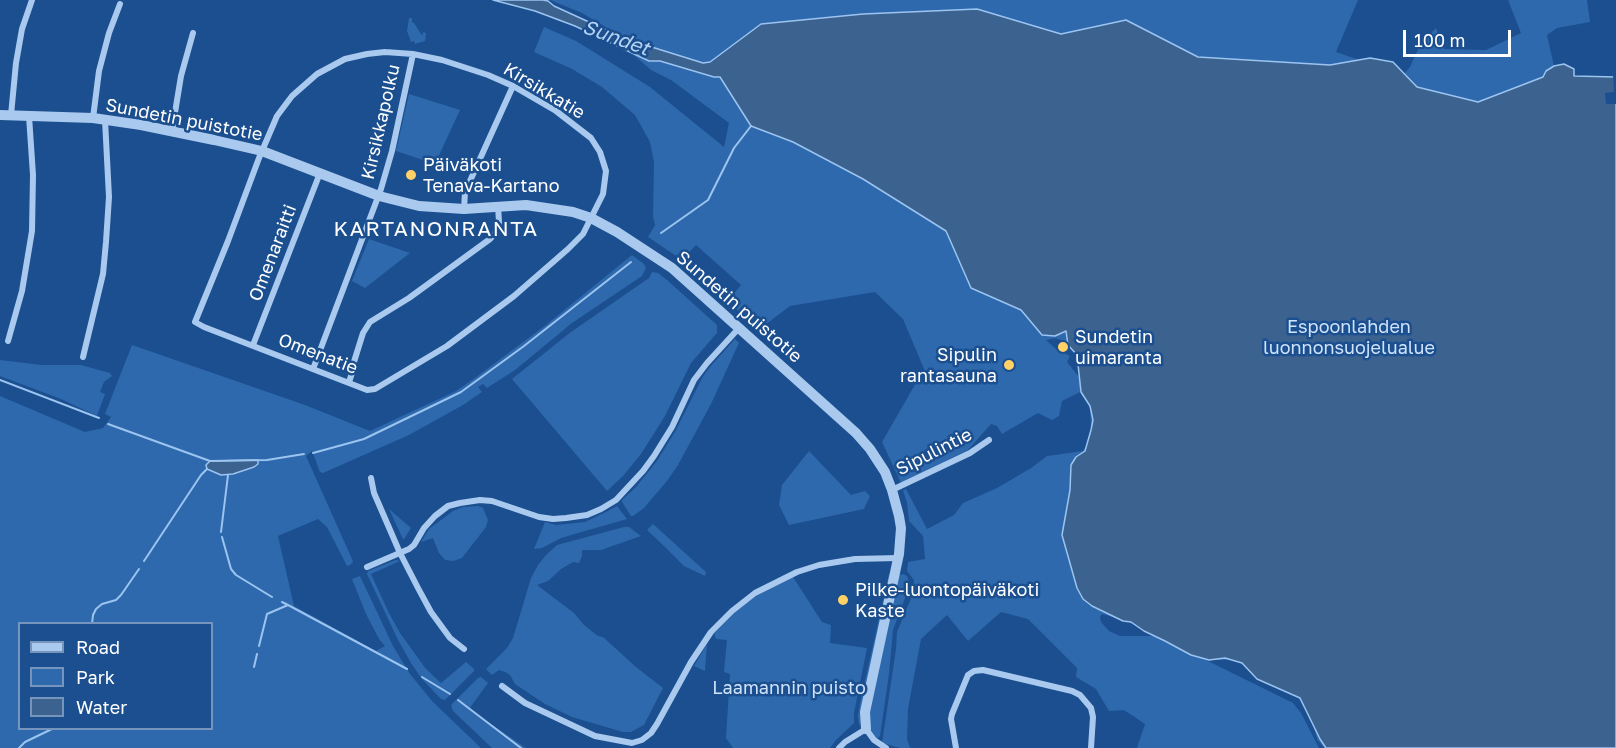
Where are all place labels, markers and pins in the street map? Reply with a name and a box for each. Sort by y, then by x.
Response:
place label: Päiväkoti Tenava-Kartano [423,154,559,196]
marker: Päiväkoti Tenava-Kartano [404,168,418,182]
place label: Sundetin uimaranta [1075,326,1162,368]
marker: Sundetin uimaranta [1056,340,1070,354]
place label: Sipulin rantasauna [900,344,997,386]
marker: Sipulin rantasauna [1002,358,1016,372]
place label: Pilke-luontopäiväkoti Kaste [855,579,1039,622]
marker: Pilke-luontopäiväkoti Kaste [836,593,850,607]

